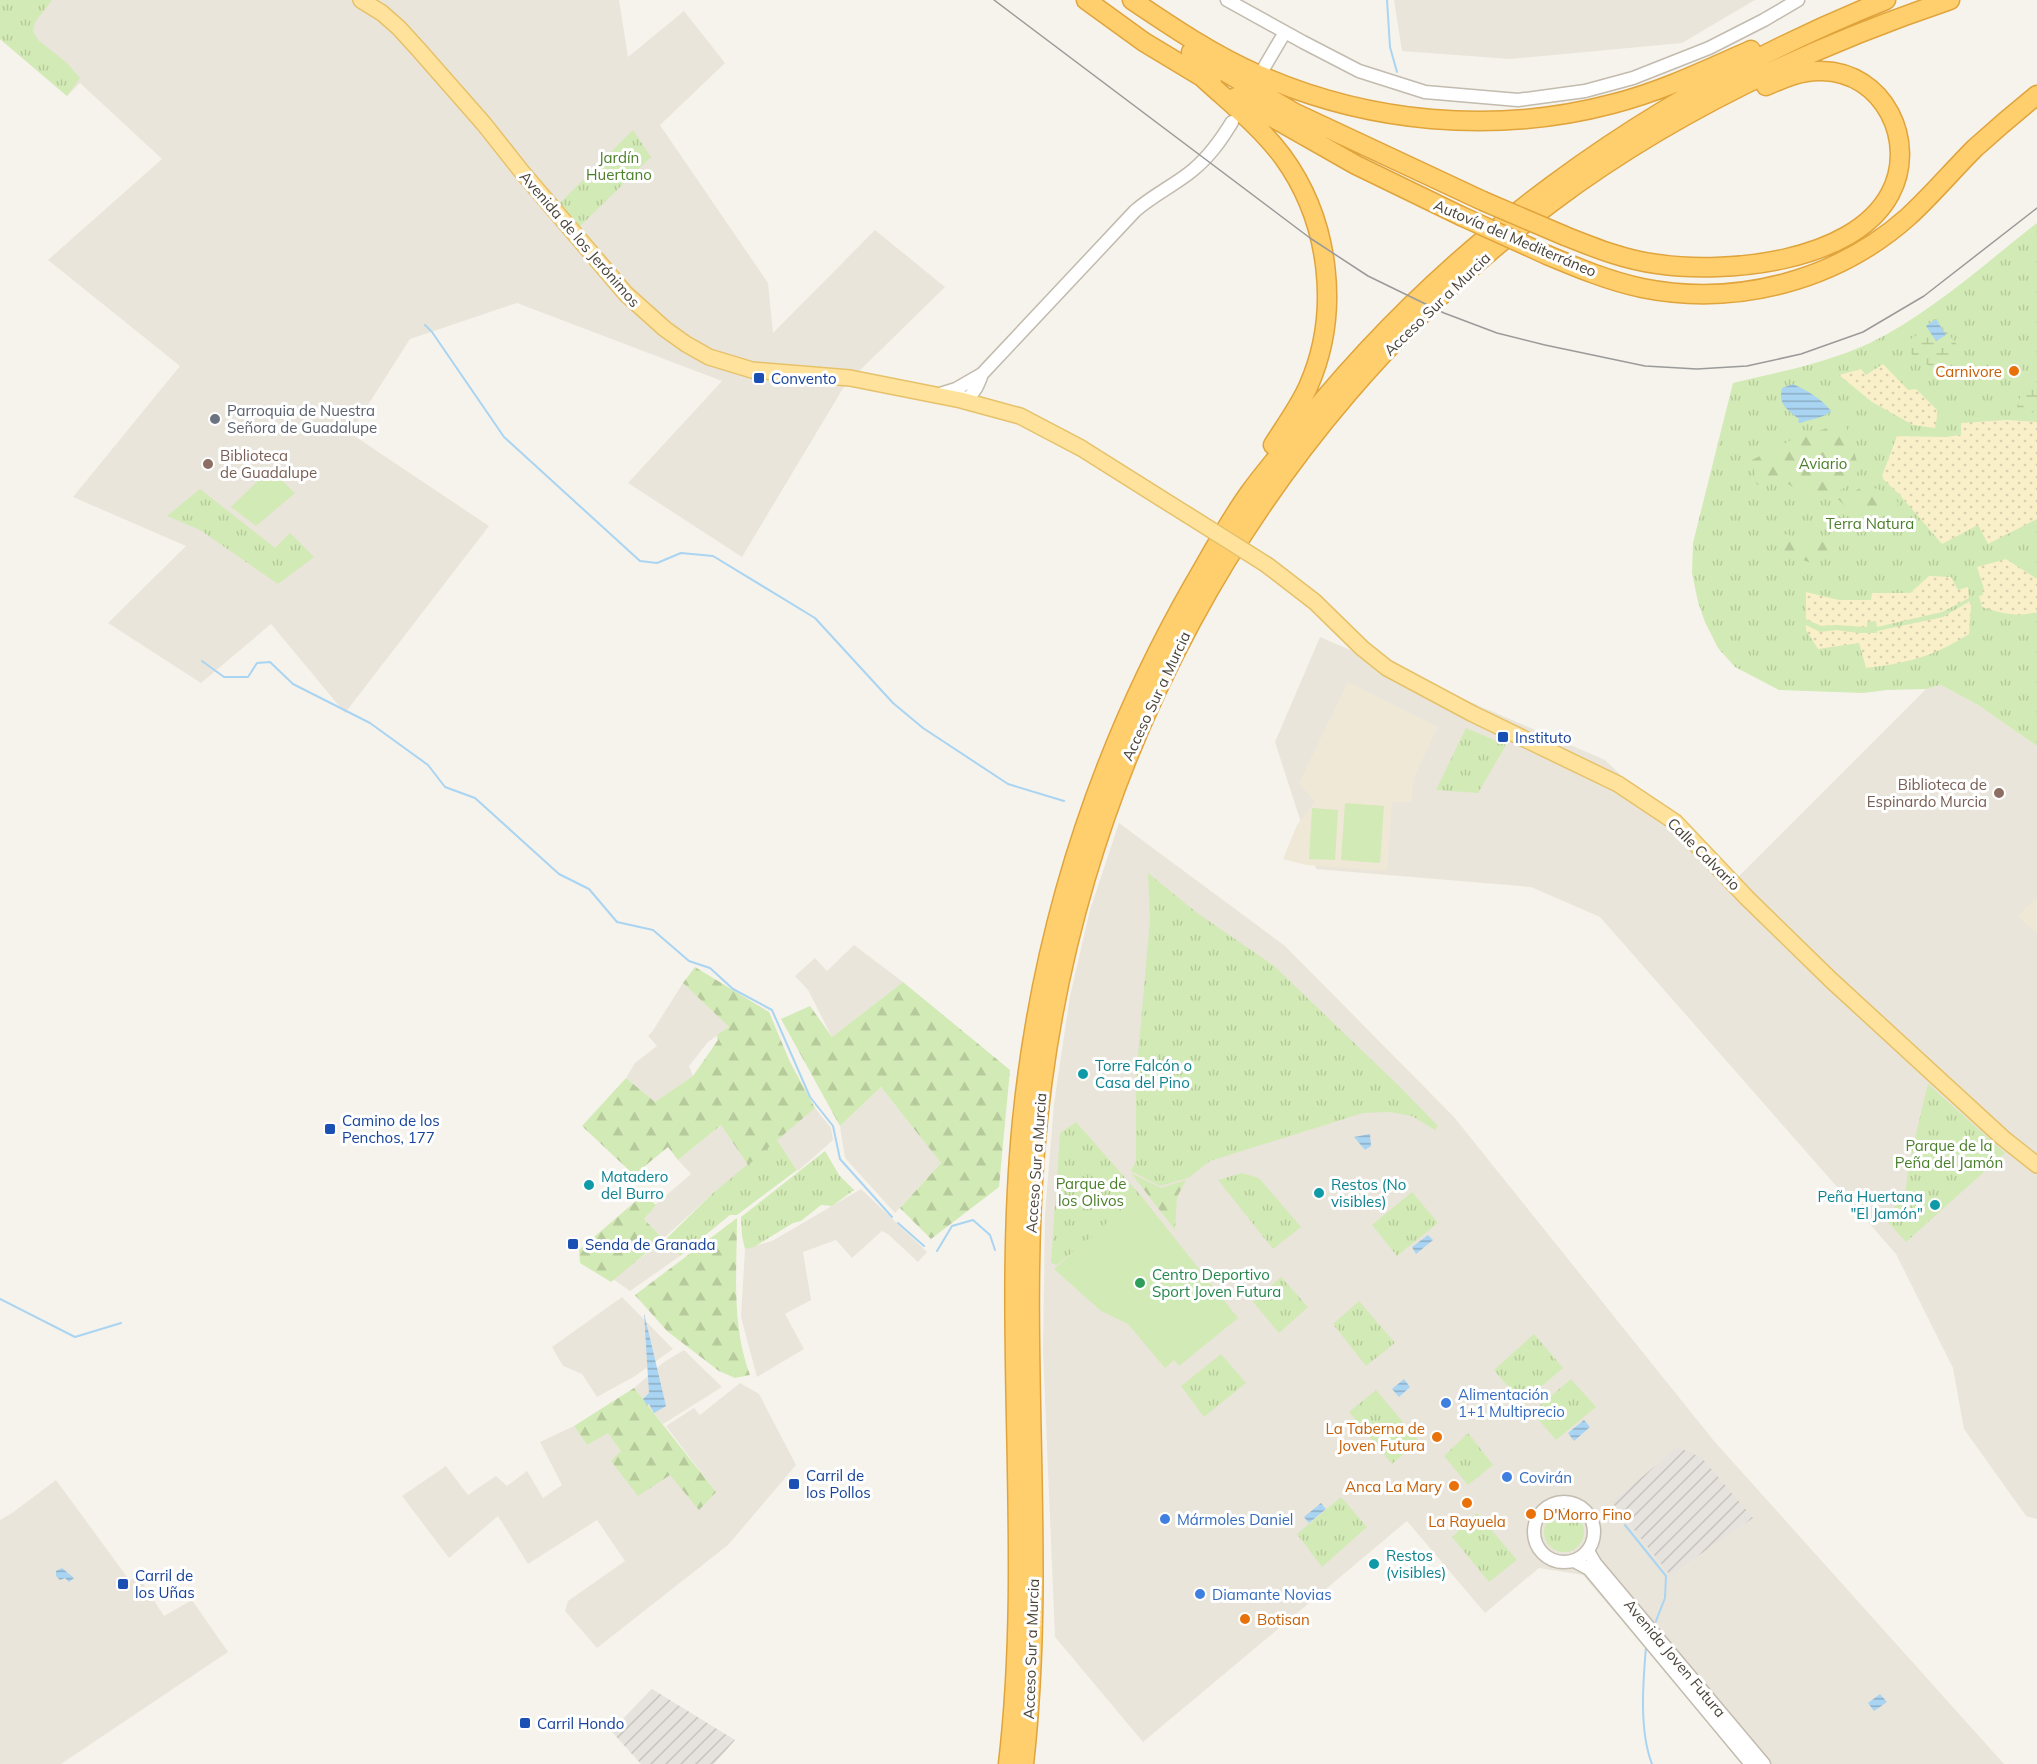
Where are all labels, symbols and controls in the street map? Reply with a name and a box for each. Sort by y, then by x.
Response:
park label: Jardín Huertano [586,148,652,184]
street label: Avenida de los Jerónimos [516,167,644,311]
street label: Autovía del Mediterráneo [1431,195,1599,281]
street label: Acceso Sur a Murcia [1380,248,1494,360]
place label: Carnivore [1935,362,2002,381]
marker: Carnivore [2007,364,2021,378]
place label: Convento [771,369,837,388]
marker: Convento [752,371,766,385]
place label: Parroquia de Nuestra Señora de Guadalupe [227,401,377,437]
marker: Parroquia de Nuestra Señora de Guadalupe [208,412,222,426]
place label: Biblioteca de Guadalupe [220,446,317,482]
park label: Aviario [1799,454,1847,473]
marker: Biblioteca de Guadalupe [201,457,215,471]
park label: Terra Natura [1826,514,1914,533]
street label: Acceso Sur a Murcia [1118,628,1194,764]
place label: Instituto [1515,728,1572,747]
marker: Instituto [1496,730,1510,744]
place label: Biblioteca de Espinardo Murcia [1867,775,1987,811]
marker: Biblioteca de Espinardo Murcia [1992,786,2006,800]
street label: Calle Calvario [1664,814,1744,894]
place label: Torre Falcón o Casa del Pino [1095,1056,1192,1092]
marker: Torre Falcón o Casa del Pino [1076,1067,1090,1081]
street label: Acceso Sur a Murcia [1022,1092,1050,1234]
place label: Camino de los Penchos, 177 [342,1111,440,1147]
marker: Camino de los Penchos, 177 [323,1122,337,1136]
park label: Parque de la Peña del Jamón [1895,1136,2003,1172]
place label: Matadero del Burro [601,1167,668,1203]
park label: Parque de los Olivos [1056,1174,1126,1210]
place label: Restos (No visibles) [1331,1175,1406,1211]
marker: Matadero del Burro [582,1178,596,1192]
marker: Restos (No visibles) [1312,1186,1326,1200]
place label: Peña Huertana "El Jamón" [1818,1187,1923,1223]
marker: Peña Huertana "El Jamón" [1928,1198,1942,1212]
place label: Senda de Granada [585,1235,715,1254]
marker: Senda de Granada [566,1237,580,1251]
place label: Centro Deportivo Sport Joven Futura [1152,1265,1281,1301]
marker: Centro Deportivo Sport Joven Futura [1133,1276,1147,1290]
place label: Alimentación 1+1 Multiprecio [1458,1385,1565,1421]
marker: Alimentación 1+1 Multiprecio [1439,1396,1453,1410]
place label: La Taberna de Joven Futura [1326,1419,1425,1455]
marker: La Taberna de Joven Futura [1430,1430,1444,1444]
place label: Carril de los Pollos [806,1466,871,1502]
place label: Covirán [1519,1468,1572,1487]
marker: Covirán [1500,1470,1514,1484]
marker: Carril de los Pollos [787,1477,801,1491]
place label: Anca La Mary [1345,1477,1442,1496]
marker: Anca La Mary [1447,1479,1461,1493]
marker: La Rayuela [1460,1496,1474,1510]
place label: D'Morro Fino [1543,1505,1632,1524]
marker: D'Morro Fino [1524,1507,1538,1521]
place label: Mármoles Daniel [1177,1510,1293,1529]
marker: Mármoles Daniel [1158,1512,1172,1526]
place label: La Rayuela [1428,1512,1506,1531]
place label: Restos (visibles) [1386,1546,1446,1582]
marker: Restos (visibles) [1367,1557,1381,1571]
place label: Carril de los Uñas [135,1566,195,1602]
marker: Carril de los Uñas [116,1577,130,1591]
street label: Acceso Sur a Murcia [1019,1578,1043,1720]
place label: Diamante Novias [1212,1585,1332,1604]
marker: Diamante Novias [1193,1587,1207,1601]
street label: Avenida Joven Futura [1620,1595,1730,1721]
place label: Botisan [1257,1610,1310,1629]
marker: Botisan [1238,1612,1252,1626]
place label: Carril Hondo [537,1714,624,1733]
marker: Carril Hondo [518,1716,532,1730]

